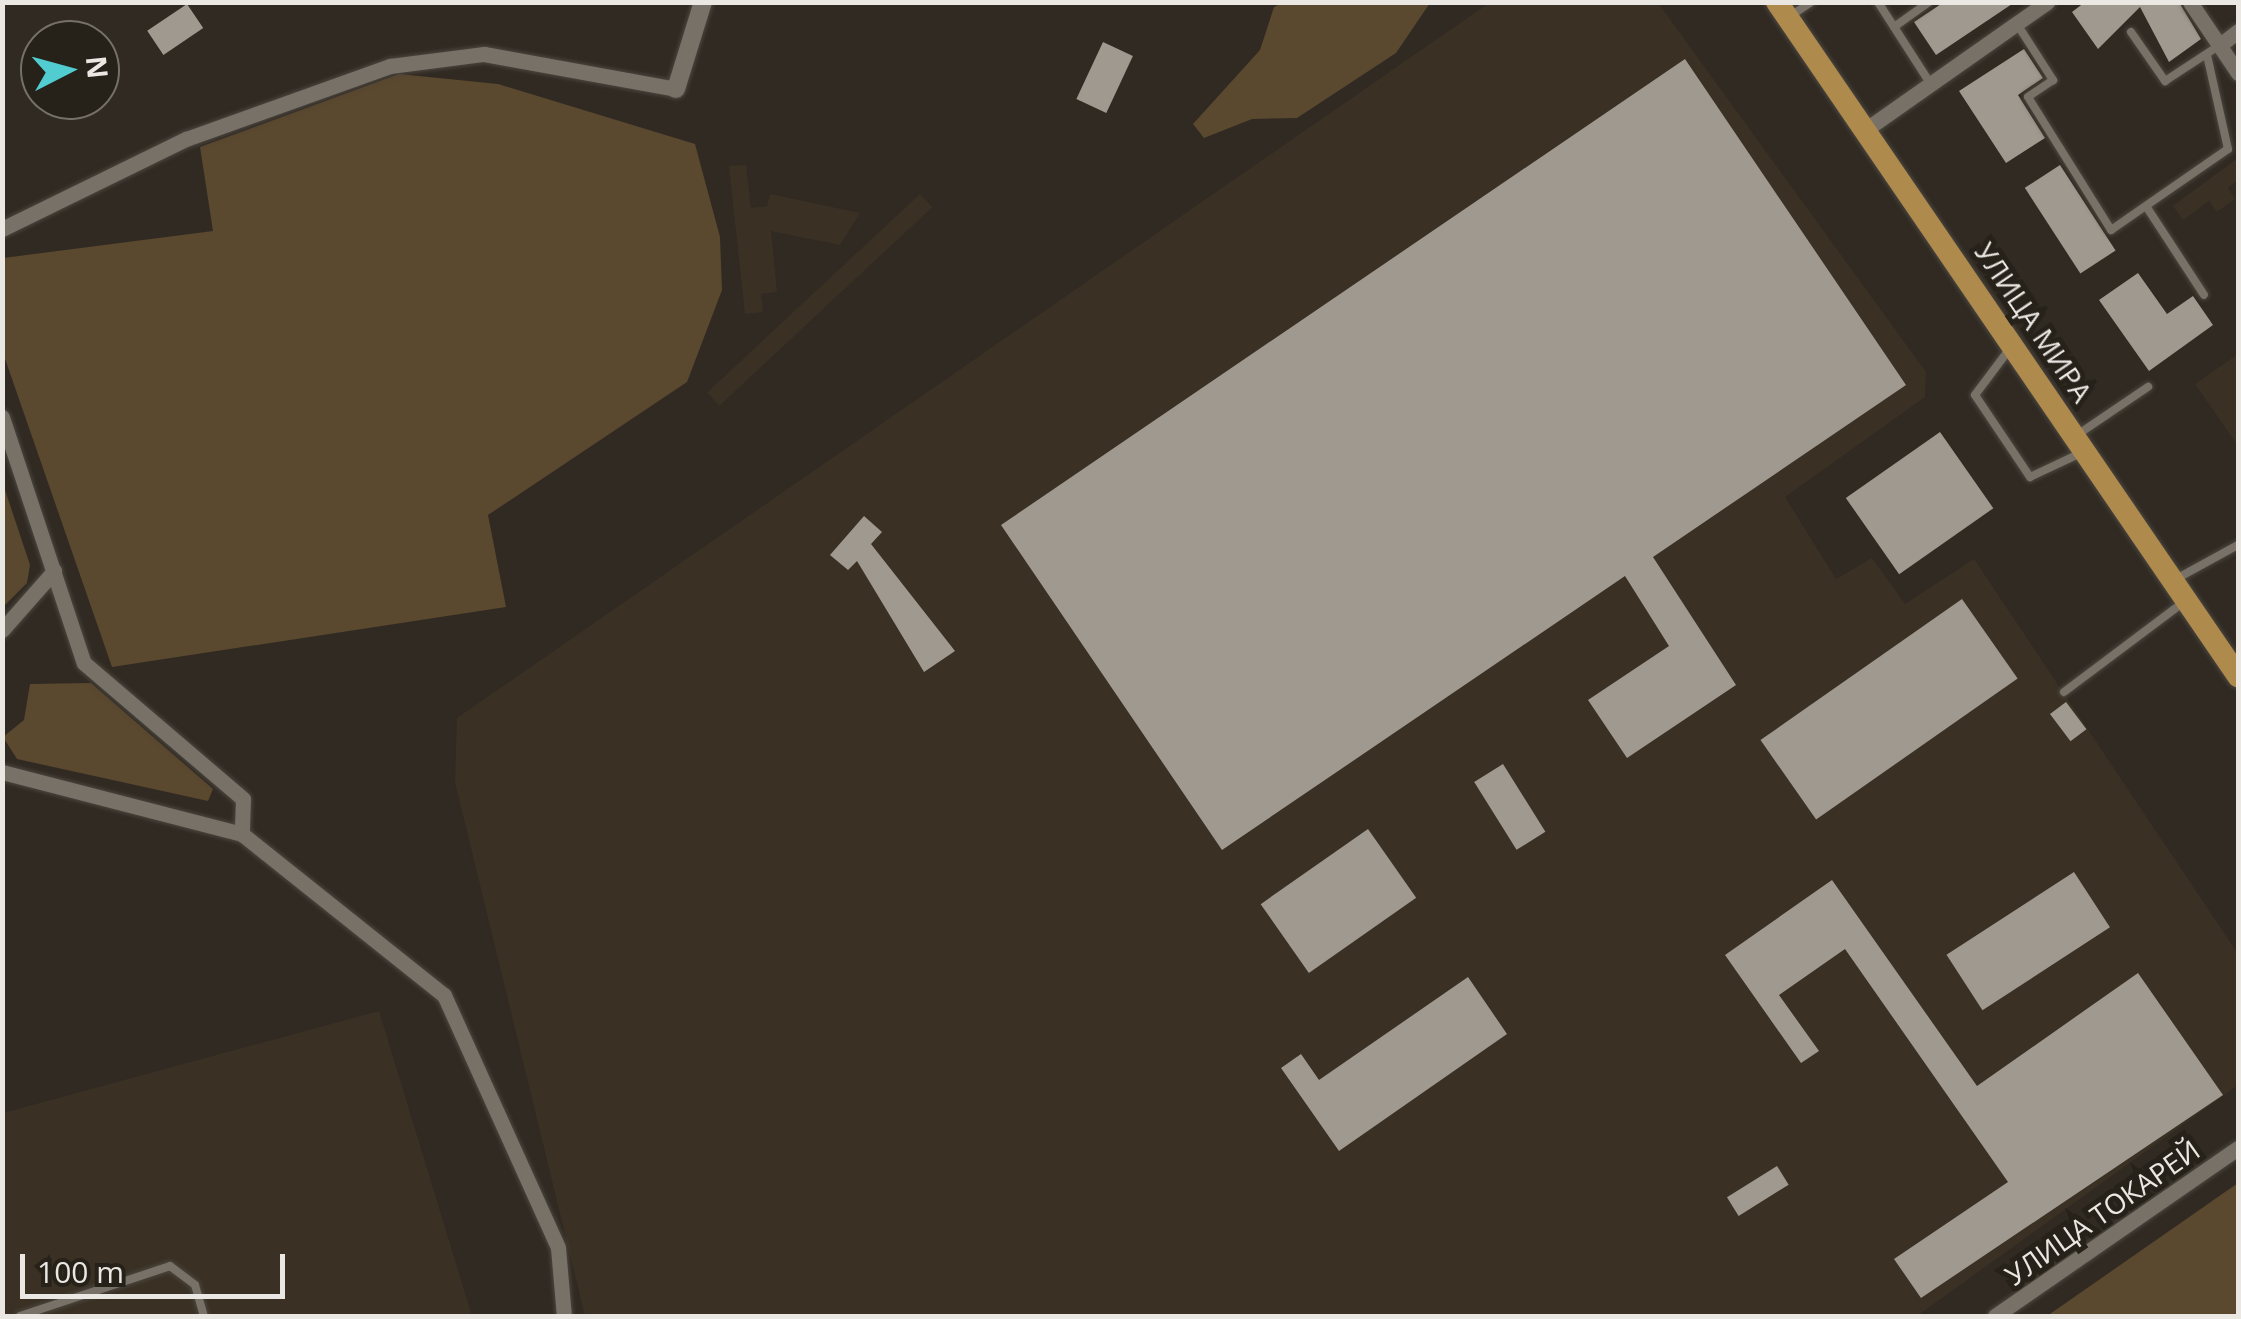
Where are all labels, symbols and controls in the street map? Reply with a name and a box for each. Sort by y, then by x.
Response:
north arrow [20,20,120,120]
text: N [78,54,118,80]
street label: УЛИЦА МИРА [1968,236,2100,408]
street label: УЛИЦА ТОКАРЕЙ [1998,1132,2206,1292]
scale bar [25,1234,290,1296]
text: 100 m [37,1251,124,1292]

